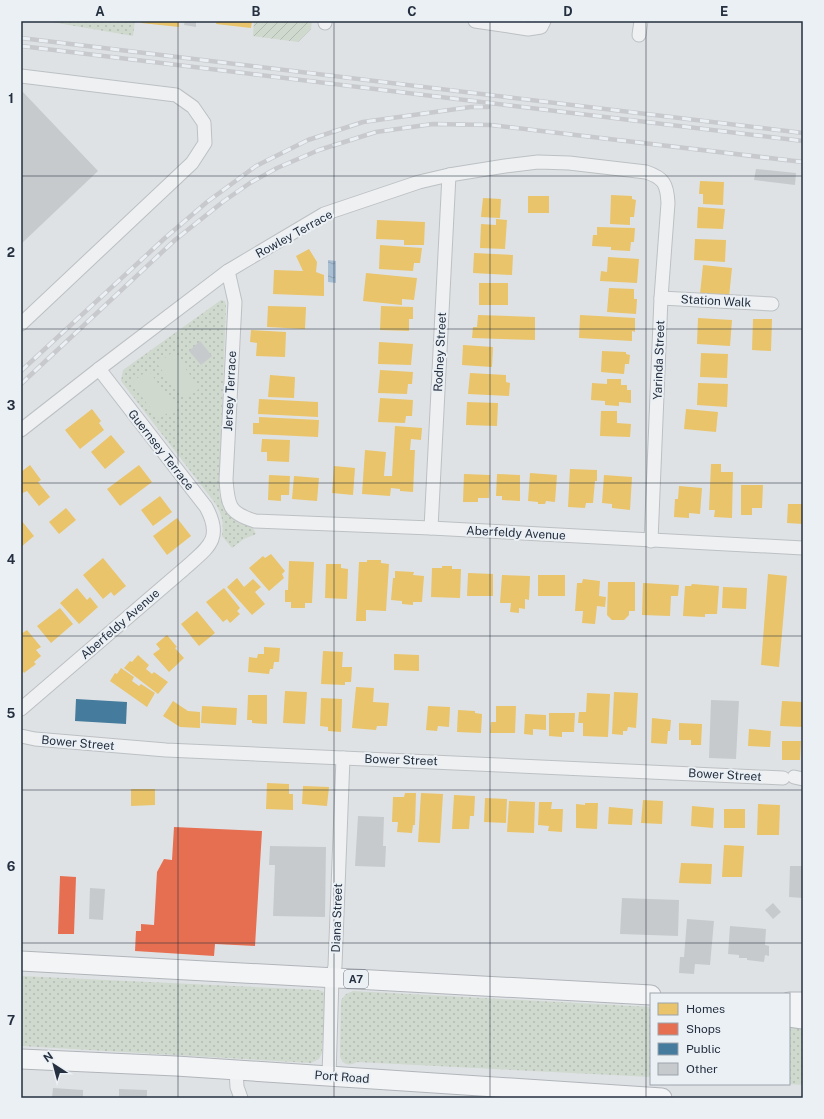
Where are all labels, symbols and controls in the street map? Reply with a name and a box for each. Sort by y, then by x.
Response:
text: A [95,4,105,19]
text: B [252,4,261,19]
text: C [407,4,417,19]
text: D [563,4,573,19]
text: E [720,4,728,19]
text: 1 [8,91,14,106]
street label: Rowley Terrace [253,207,335,261]
text: 2 [7,245,15,260]
street label: Station Walk [680,292,752,310]
street label: Rodney Street [431,311,449,392]
street label: Yarinda Street [651,320,667,400]
street label: Jersey Terrace [221,350,239,431]
text: 3 [7,398,16,413]
street label: Guernsey Terrace [125,407,197,493]
street label: Aberfeldy Avenue [466,523,566,543]
text: 4 [7,552,16,567]
street label: Aberfeldy Avenue [78,586,162,662]
text: 5 [7,706,16,721]
street label: Bower Street [41,733,116,753]
street label: Bower Street [364,752,438,768]
street label: Bower Street [688,766,762,784]
text: 6 [7,859,16,874]
street label: Diana Street [329,883,345,953]
road number: A7 [344,970,368,988]
legend [650,993,790,1085]
text: Homes [686,1002,725,1016]
text: 7 [7,1013,15,1028]
text: Shops [686,1022,721,1036]
text: Public [686,1042,721,1056]
north arrow [34,1045,74,1085]
text: N [41,1050,55,1064]
text: Other [686,1062,718,1076]
street label: Port Road [314,1068,370,1086]

